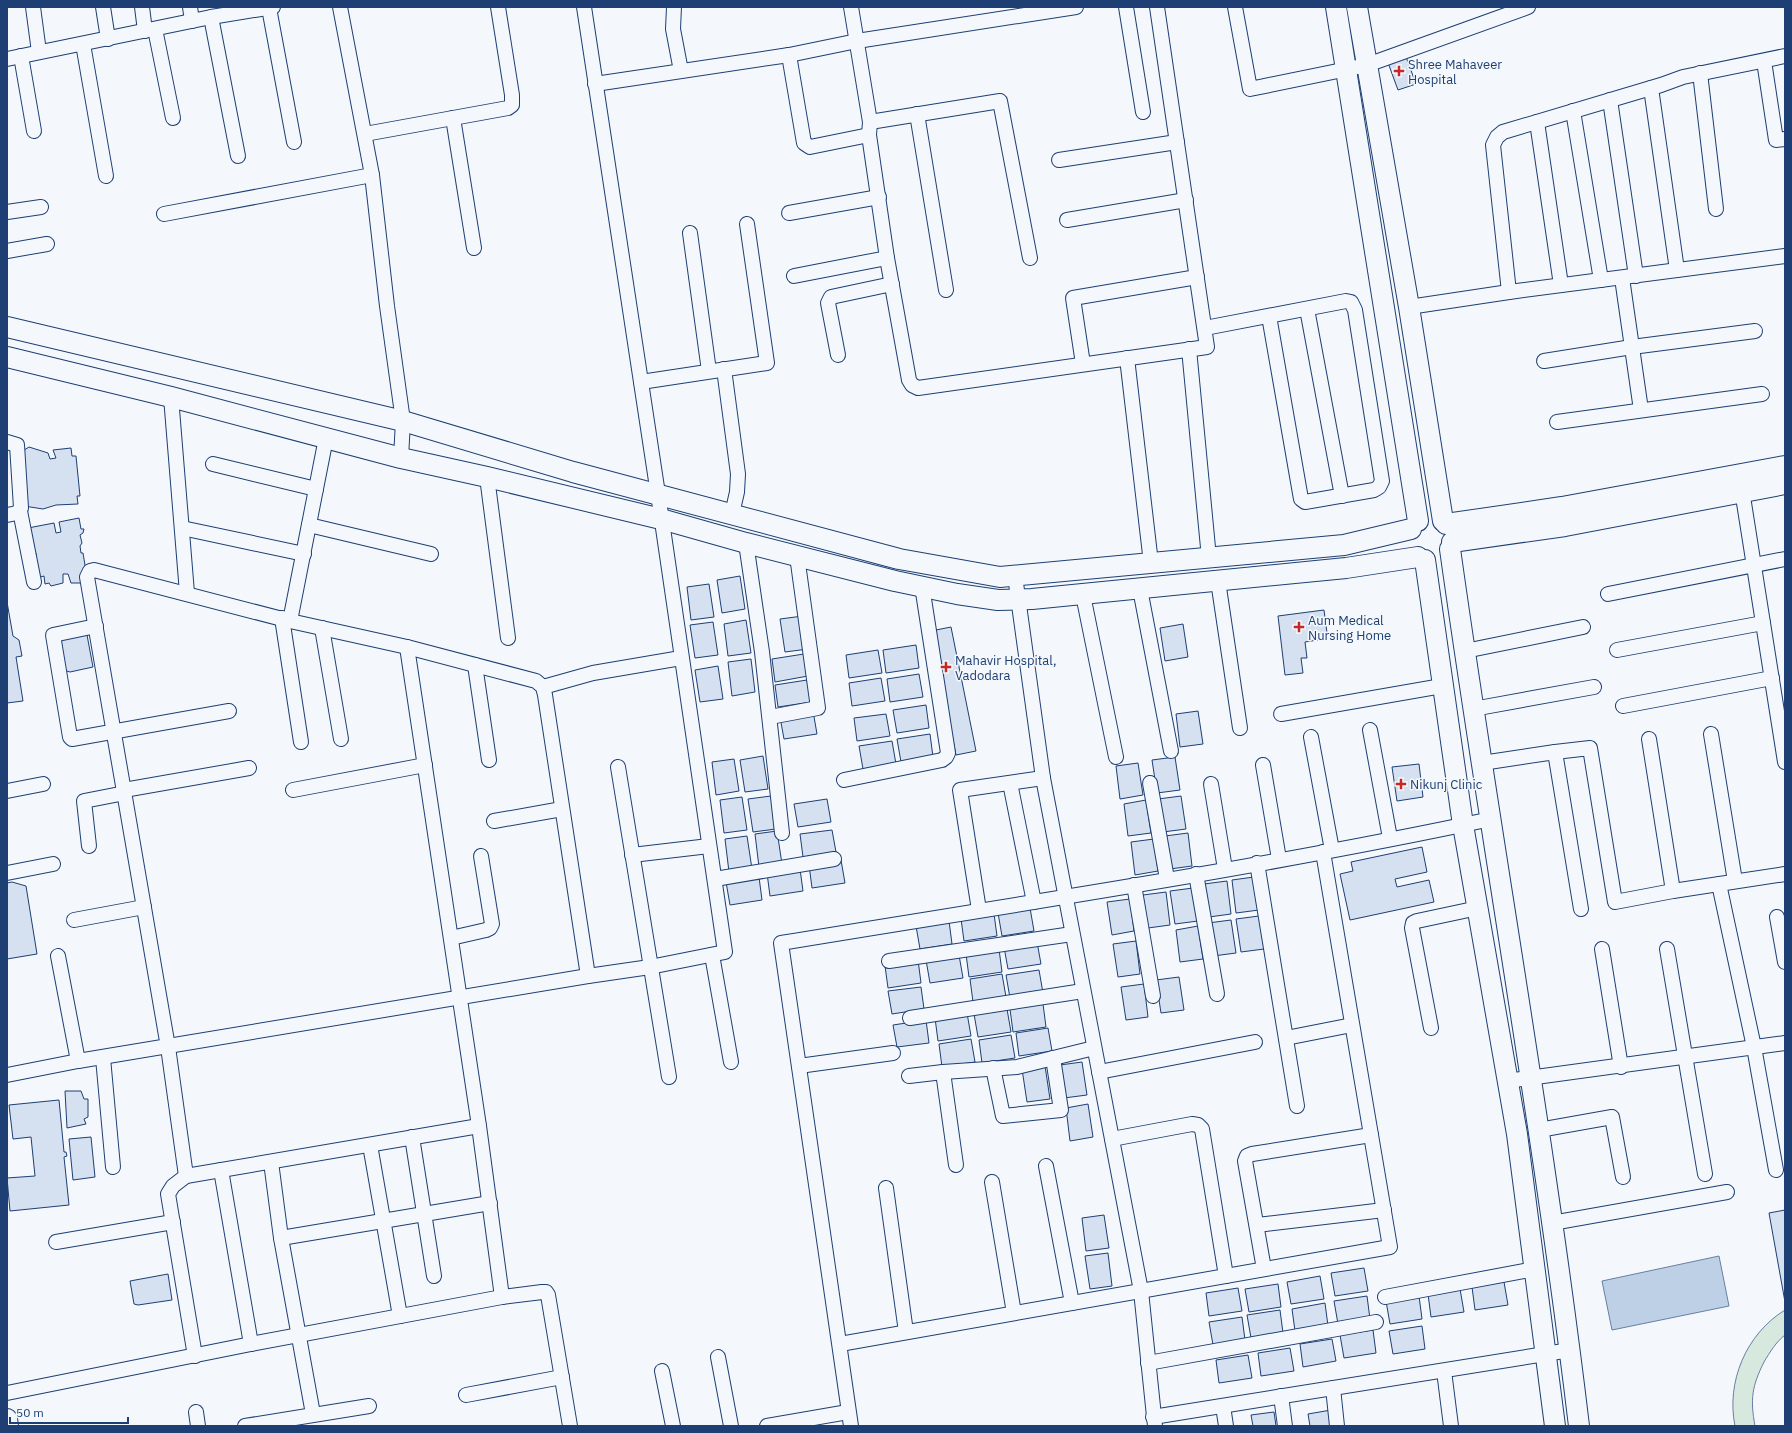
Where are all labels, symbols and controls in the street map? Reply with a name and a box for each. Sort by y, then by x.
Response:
place label: Shree Mahaveer Hospital [1408,56,1502,88]
marker: Shree Mahaveer Hospital [1393,65,1405,77]
place label: Aum Medical Nursing Home [1308,612,1391,644]
marker: Aum Medical Nursing Home [1293,621,1305,633]
place label: Mahavir Hospital, Vadodara [955,652,1057,684]
marker: Mahavir Hospital, Vadodara [940,661,952,673]
place label: Nikunj Clinic [1410,776,1483,793]
marker: Nikunj Clinic [1395,778,1407,790]
scale bar [10,1399,128,1425]
text: 50 m [16,1405,44,1420]

